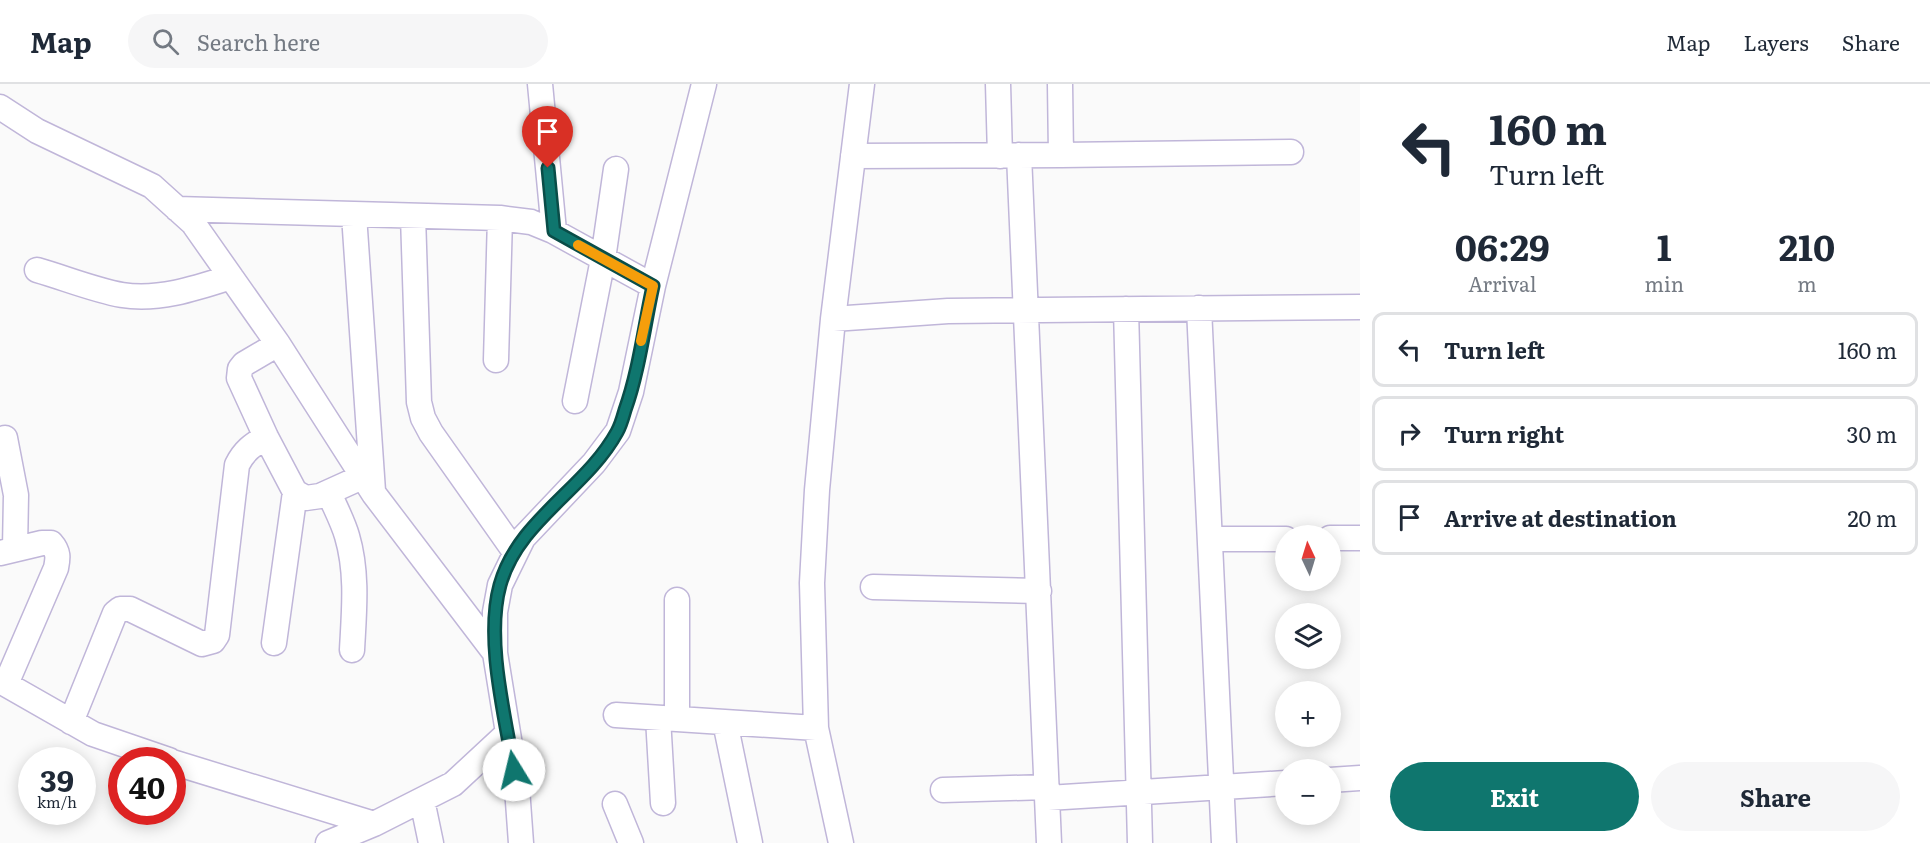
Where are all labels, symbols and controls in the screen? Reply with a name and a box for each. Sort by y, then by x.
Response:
search box [128,14,548,68]
text: Map [30,20,92,62]
icon: search [149,25,182,58]
text: Search here [197,25,320,58]
text: Map [1666,26,1711,57]
text: Layers [1744,26,1809,57]
text: Share [1842,26,1900,57]
text: 160 m [1489,96,1607,158]
pin [522,106,573,168]
icon: left [1390,108,1468,186]
icon: arrive [531,115,564,148]
text: Turn left [1489,153,1604,193]
text: 06:29 [1455,219,1550,272]
text: 1 [1657,219,1672,272]
text: 210 [1779,219,1835,272]
text: Arrival [1468,268,1536,298]
text: min [1645,268,1684,298]
text: m [1797,268,1817,298]
icon: left [1393,333,1426,366]
text: Turn left [1444,333,1545,366]
text: 160 m [1838,333,1897,366]
icon: right [1393,417,1426,450]
text: Turn right [1444,417,1564,450]
text: 30 m [1847,417,1897,450]
icon: arrive [1393,501,1426,534]
text: Arrive at destination [1444,501,1677,534]
text: 20 m [1847,501,1897,534]
north arrow [1275,525,1341,591]
map controls [1275,525,1341,825]
button: layers [1275,603,1341,669]
button: + [1275,681,1341,747]
position arrow [482,738,546,802]
speed limit sign: 40 [108,747,186,825]
text: 39 [40,757,74,801]
button: − [1275,759,1341,825]
button: Exit [1390,762,1639,831]
button: Share [1651,762,1900,831]
text: km/h [37,790,77,813]

